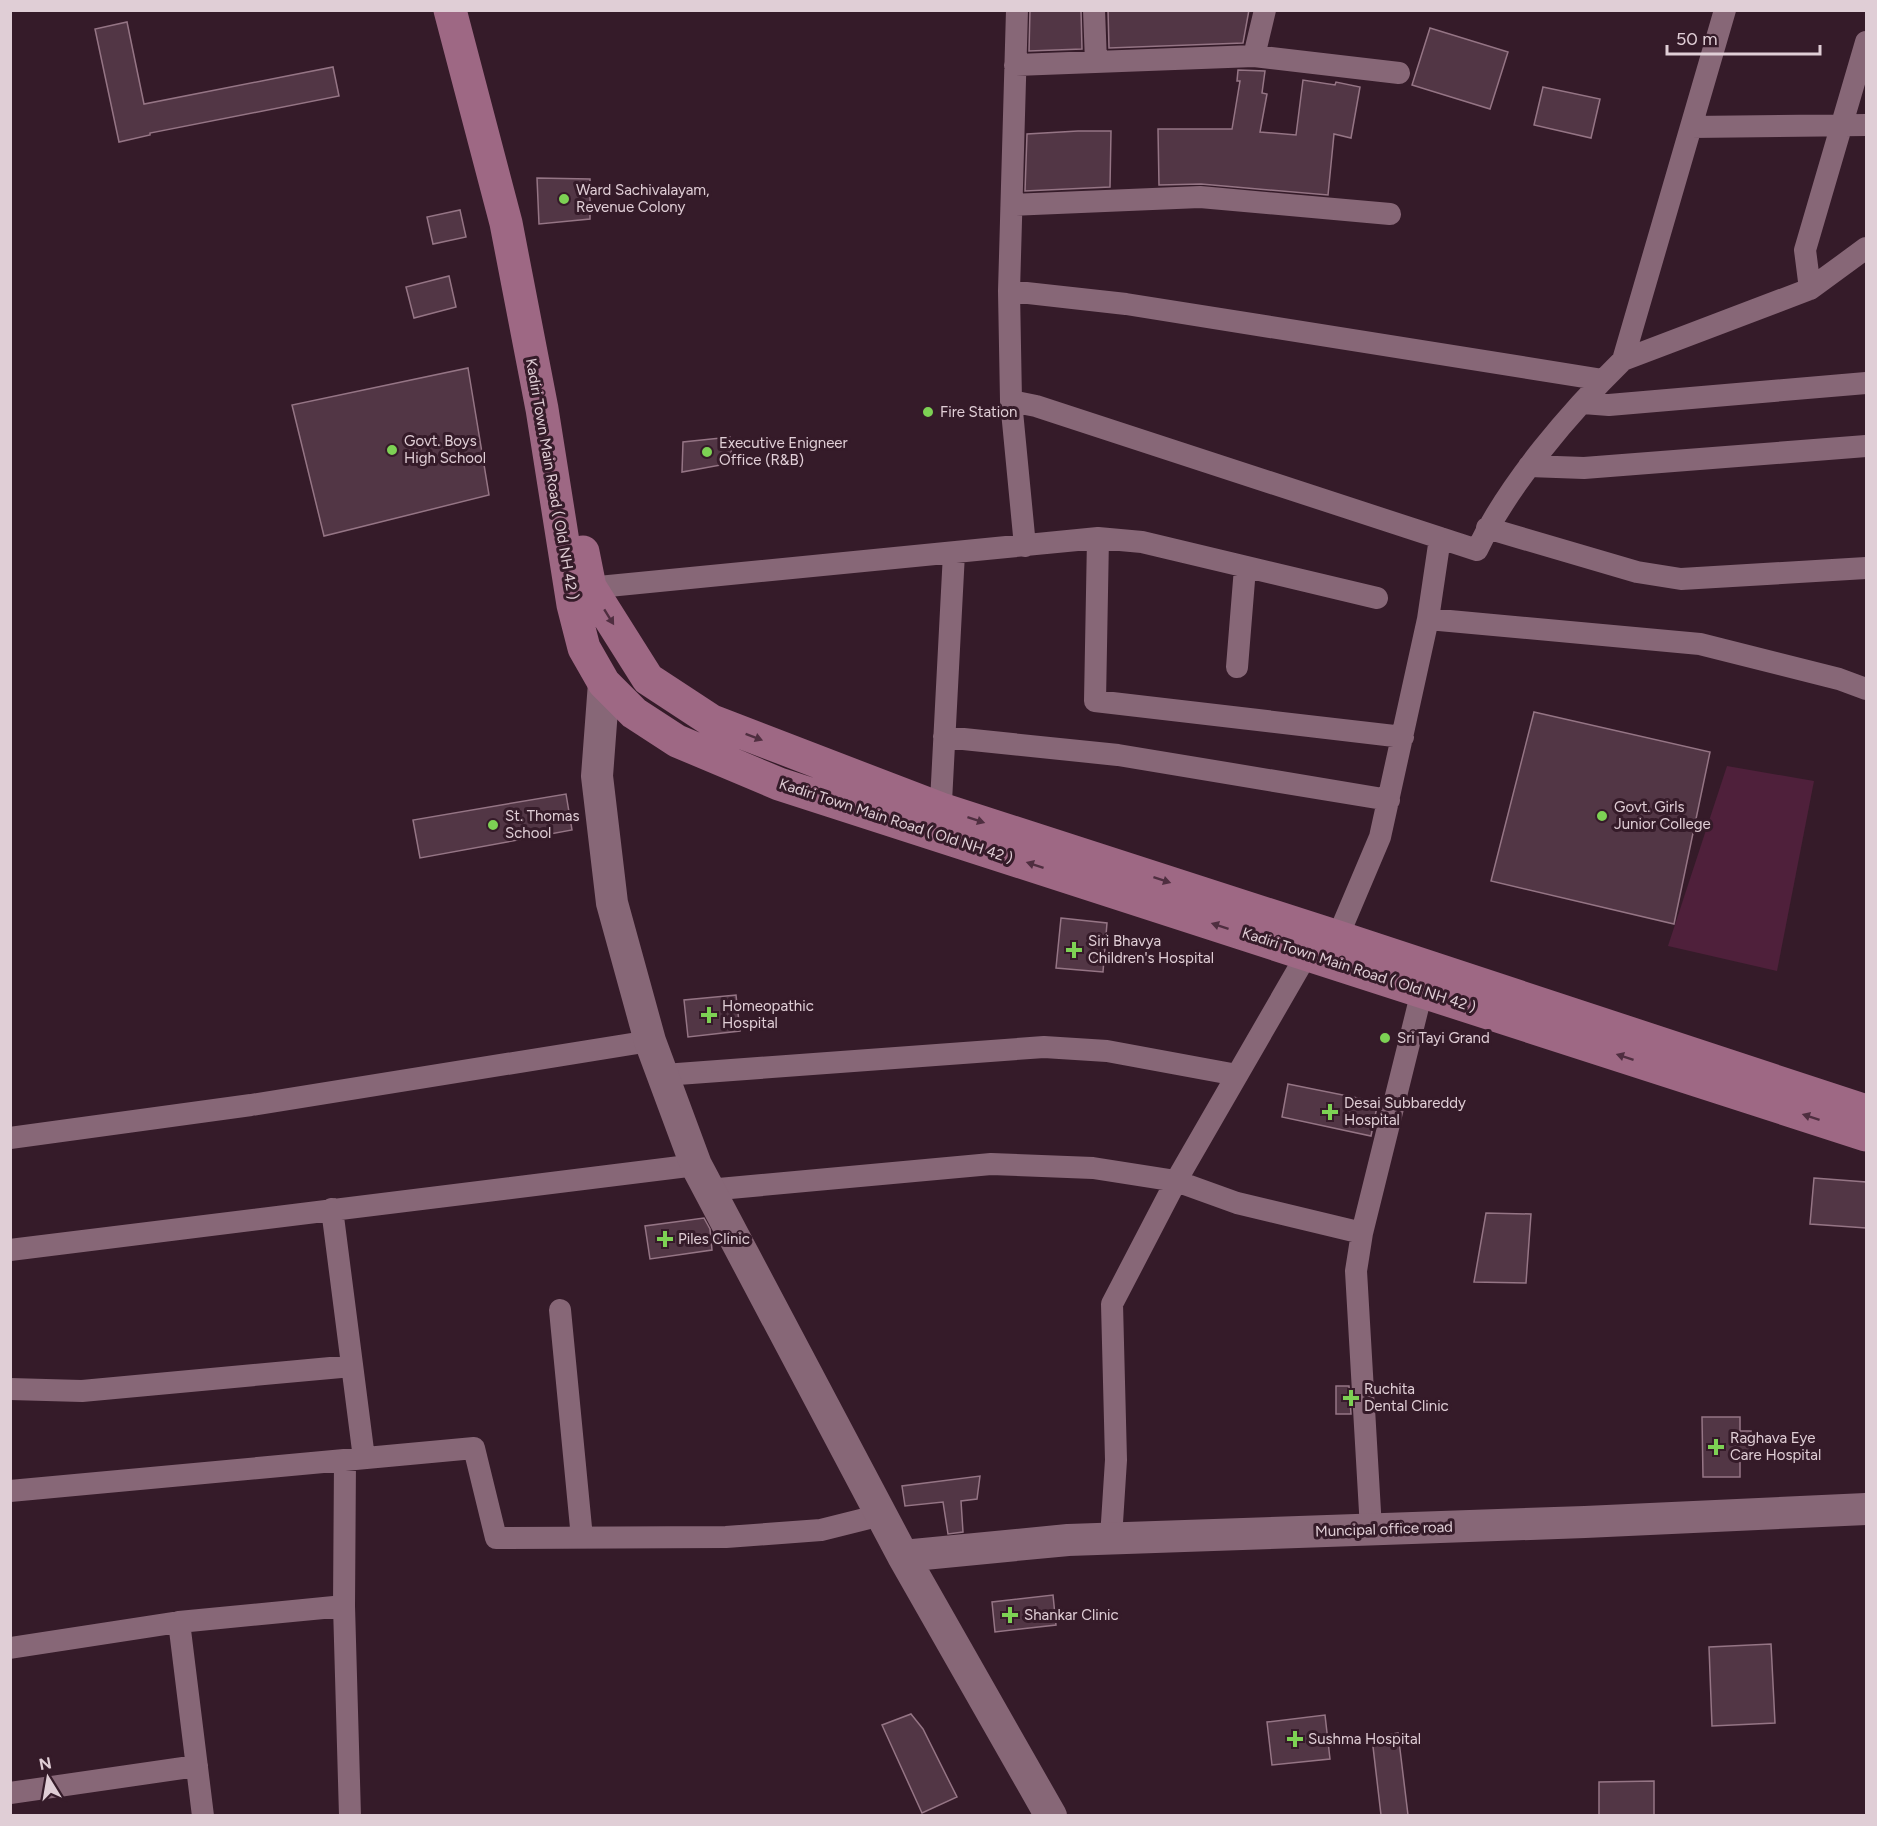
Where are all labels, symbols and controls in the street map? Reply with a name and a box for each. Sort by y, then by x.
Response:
scale bar [1667,18,1820,56]
text: 50 m [1676,28,1718,50]
place label: Ward Sachivalayam, Revenue Colony [576,181,709,216]
marker: Ward Sachivalayam, Revenue Colony [557,192,571,206]
street label: Kadiri Town Main Road ( Old NH 42 ) [522,357,582,601]
place label: Fire Station [940,403,1017,421]
marker: Fire Station [921,405,935,419]
place label: Govt. Boys High School [404,432,486,467]
place label: Executive Enigneer Office (R&B) [719,434,848,469]
marker: Govt. Boys High School [385,443,399,457]
marker: Executive Enigneer Office (R&B) [700,445,714,459]
one-way arrow [603,609,614,625]
one-way arrow [745,733,763,742]
street label: Kadiri Town Main Road ( Old NH 42 ) [777,775,1015,867]
place label: Govt. Girls Junior College [1614,798,1711,833]
place label: St. Thomas School [505,807,579,842]
marker: Govt. Girls Junior College [1595,809,1609,823]
one-way arrow [967,816,985,825]
marker: St. Thomas School [486,818,500,832]
one-way arrow [1026,860,1044,870]
one-way arrow [1153,876,1171,885]
one-way arrow [1211,920,1229,930]
street label: Kadiri Town Main Road ( Old NH 42 ) [1240,924,1478,1016]
place label: Siri Bhavya Children's Hospital [1088,932,1214,967]
marker: Siri Bhavya Children's Hospital [1065,941,1083,959]
place label: Homeopathic Hospital [722,997,814,1032]
marker: Homeopathic Hospital [700,1006,718,1024]
place label: Sri Tayi Grand [1397,1029,1490,1047]
marker: Sri Tayi Grand [1378,1031,1392,1045]
one-way arrow [1616,1052,1634,1061]
place label: Desai Subbareddy Hospital [1344,1094,1466,1129]
marker: Desai Subbareddy Hospital [1321,1103,1339,1121]
one-way arrow [1802,1112,1820,1121]
marker: Piles Clinic [656,1230,674,1248]
place label: Piles Clinic [678,1230,750,1248]
place label: Ruchita Dental Clinic [1364,1380,1449,1415]
marker: Ruchita Dental Clinic [1342,1389,1360,1407]
place label: Raghava Eye Care Hospital [1730,1429,1821,1464]
marker: Raghava Eye Care Hospital [1707,1438,1725,1456]
street label: Muncipal office road [1315,1518,1453,1540]
marker: Shankar Clinic [1001,1606,1019,1624]
place label: Shankar Clinic [1024,1606,1119,1624]
marker: Sushma Hospital [1286,1730,1304,1748]
place label: Sushma Hospital [1308,1730,1421,1748]
north arrow [18,1748,78,1808]
text: N [37,1753,53,1774]

